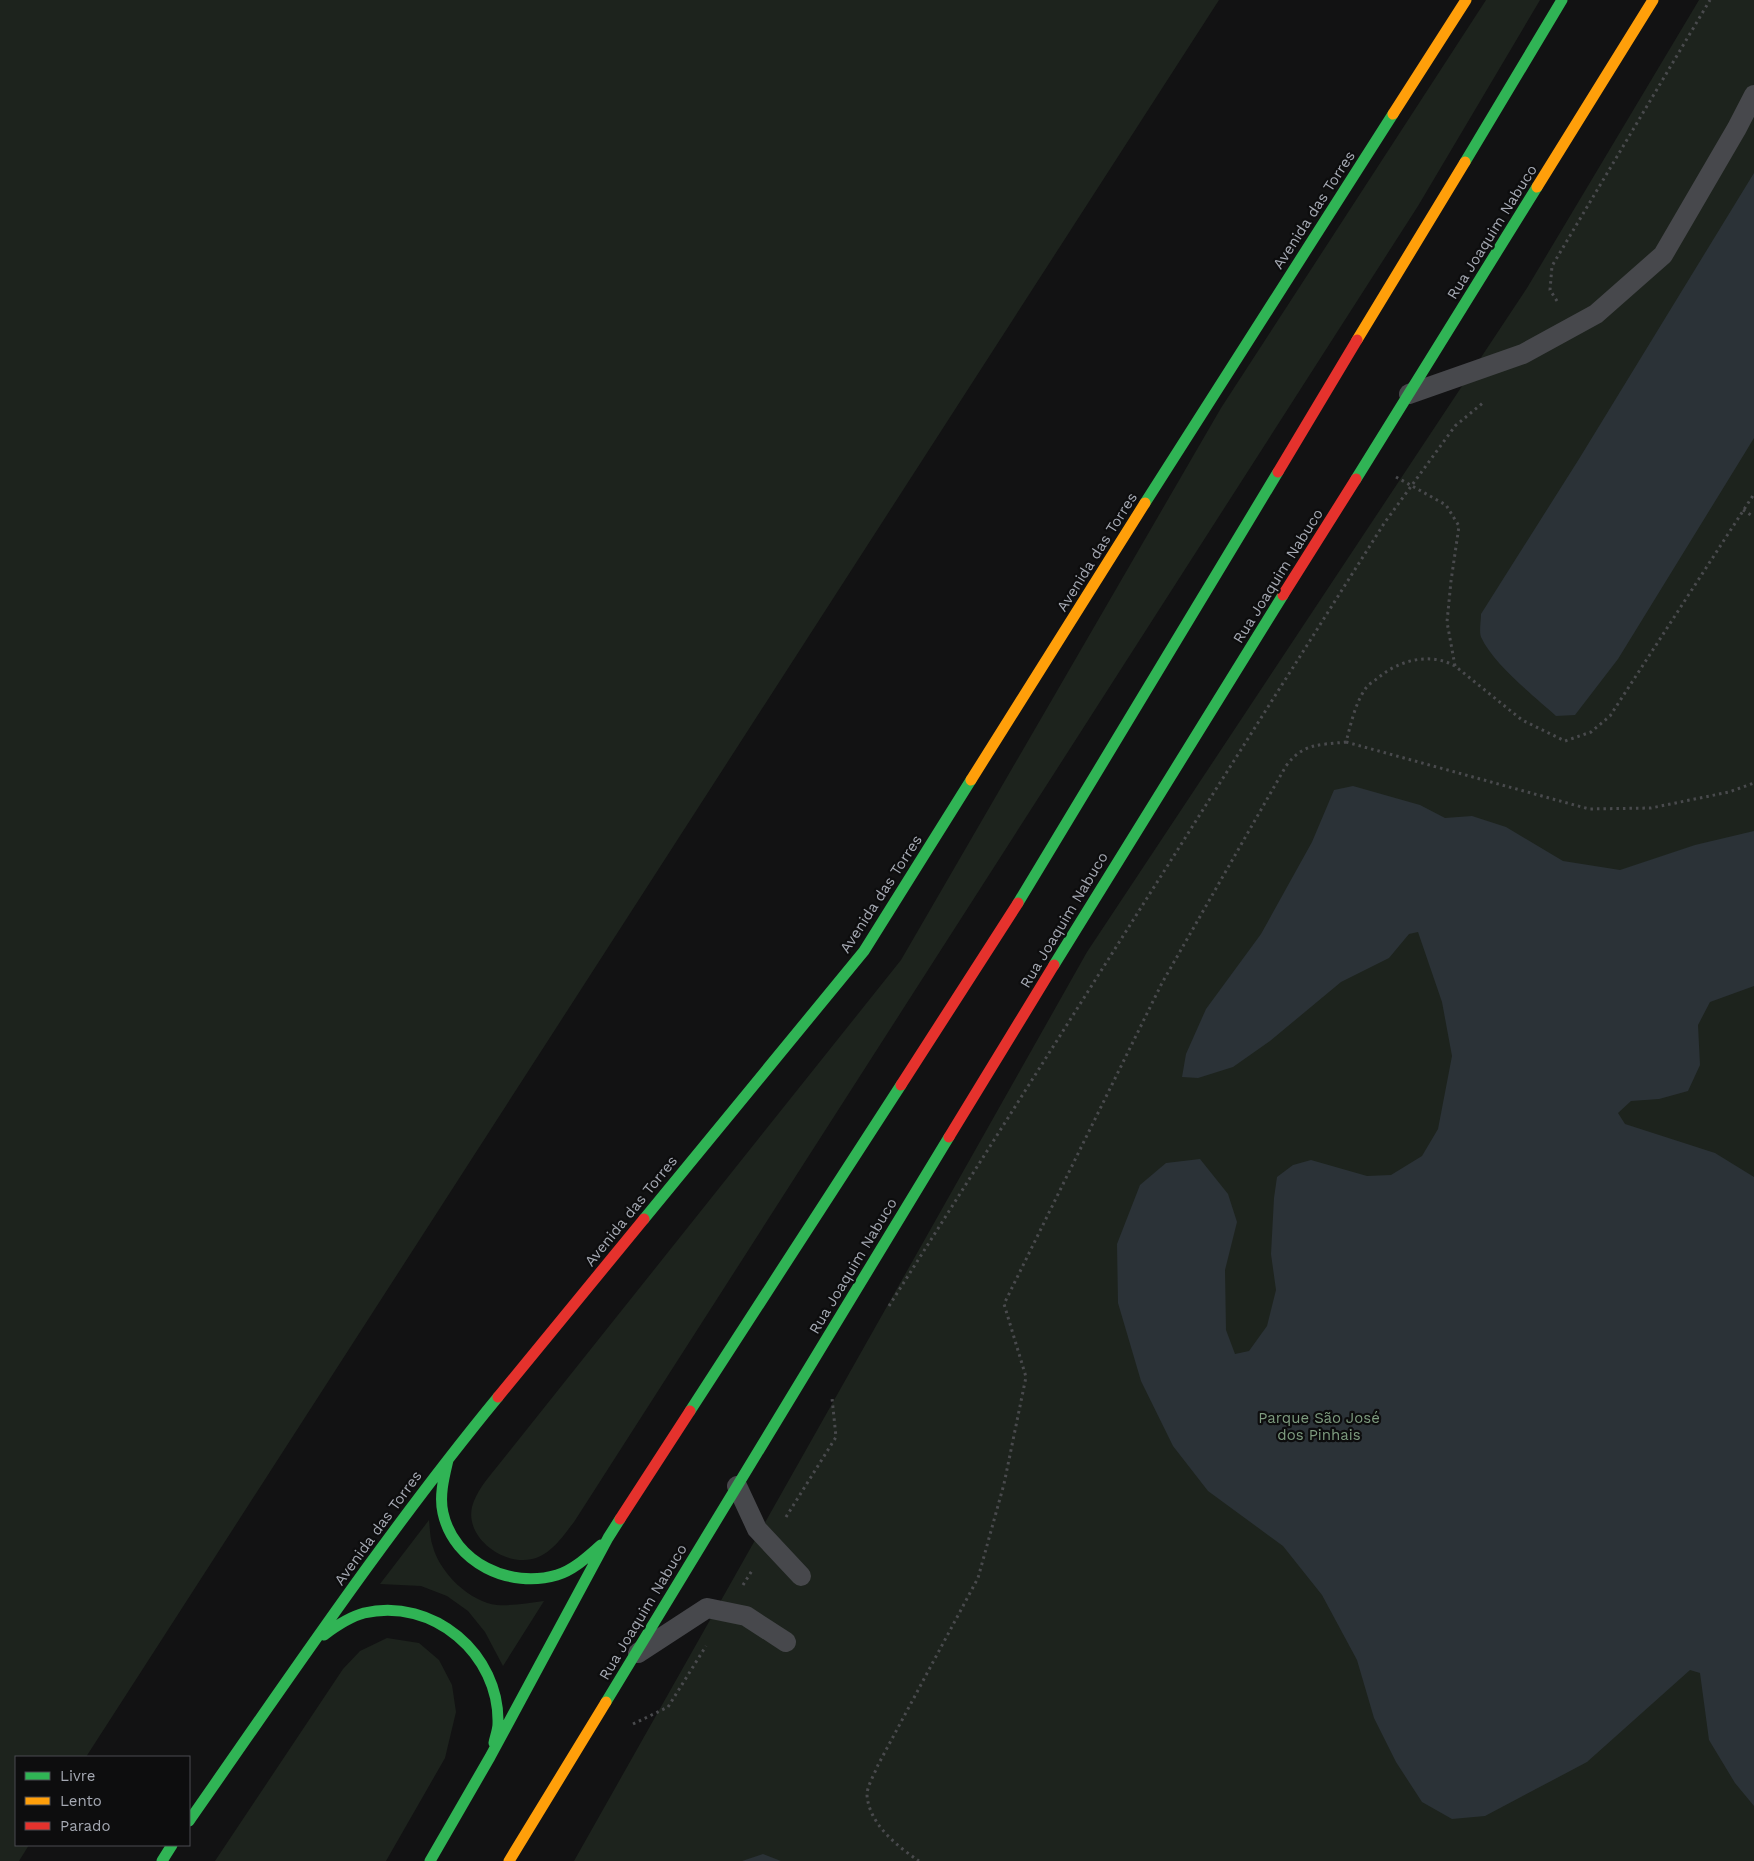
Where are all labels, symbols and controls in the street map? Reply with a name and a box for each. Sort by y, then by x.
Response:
street label: Avenida das Torres [1269,147,1359,272]
street label: Rua Joaquim Nabuco [1443,161,1541,303]
street label: Avenida das Torres [1053,489,1141,615]
street label: Rua Joaquim Nabuco [1229,505,1327,647]
street label: Avenida das Torres [836,831,926,956]
street label: Rua Joaquim Nabuco [1016,849,1112,991]
street label: Avenida das Torres [581,1152,681,1270]
street label: Rua Joaquim Nabuco [805,1195,901,1337]
park label: Parque São José dos Pinhais [1258,1409,1380,1444]
street label: Avenida das Torres [330,1467,426,1589]
street label: Rua Joaquim Nabuco [595,1541,691,1683]
legend [15,1756,190,1846]
text: Livre [60,1767,95,1785]
text: Lento [60,1792,102,1810]
text: Parado [60,1817,110,1835]

